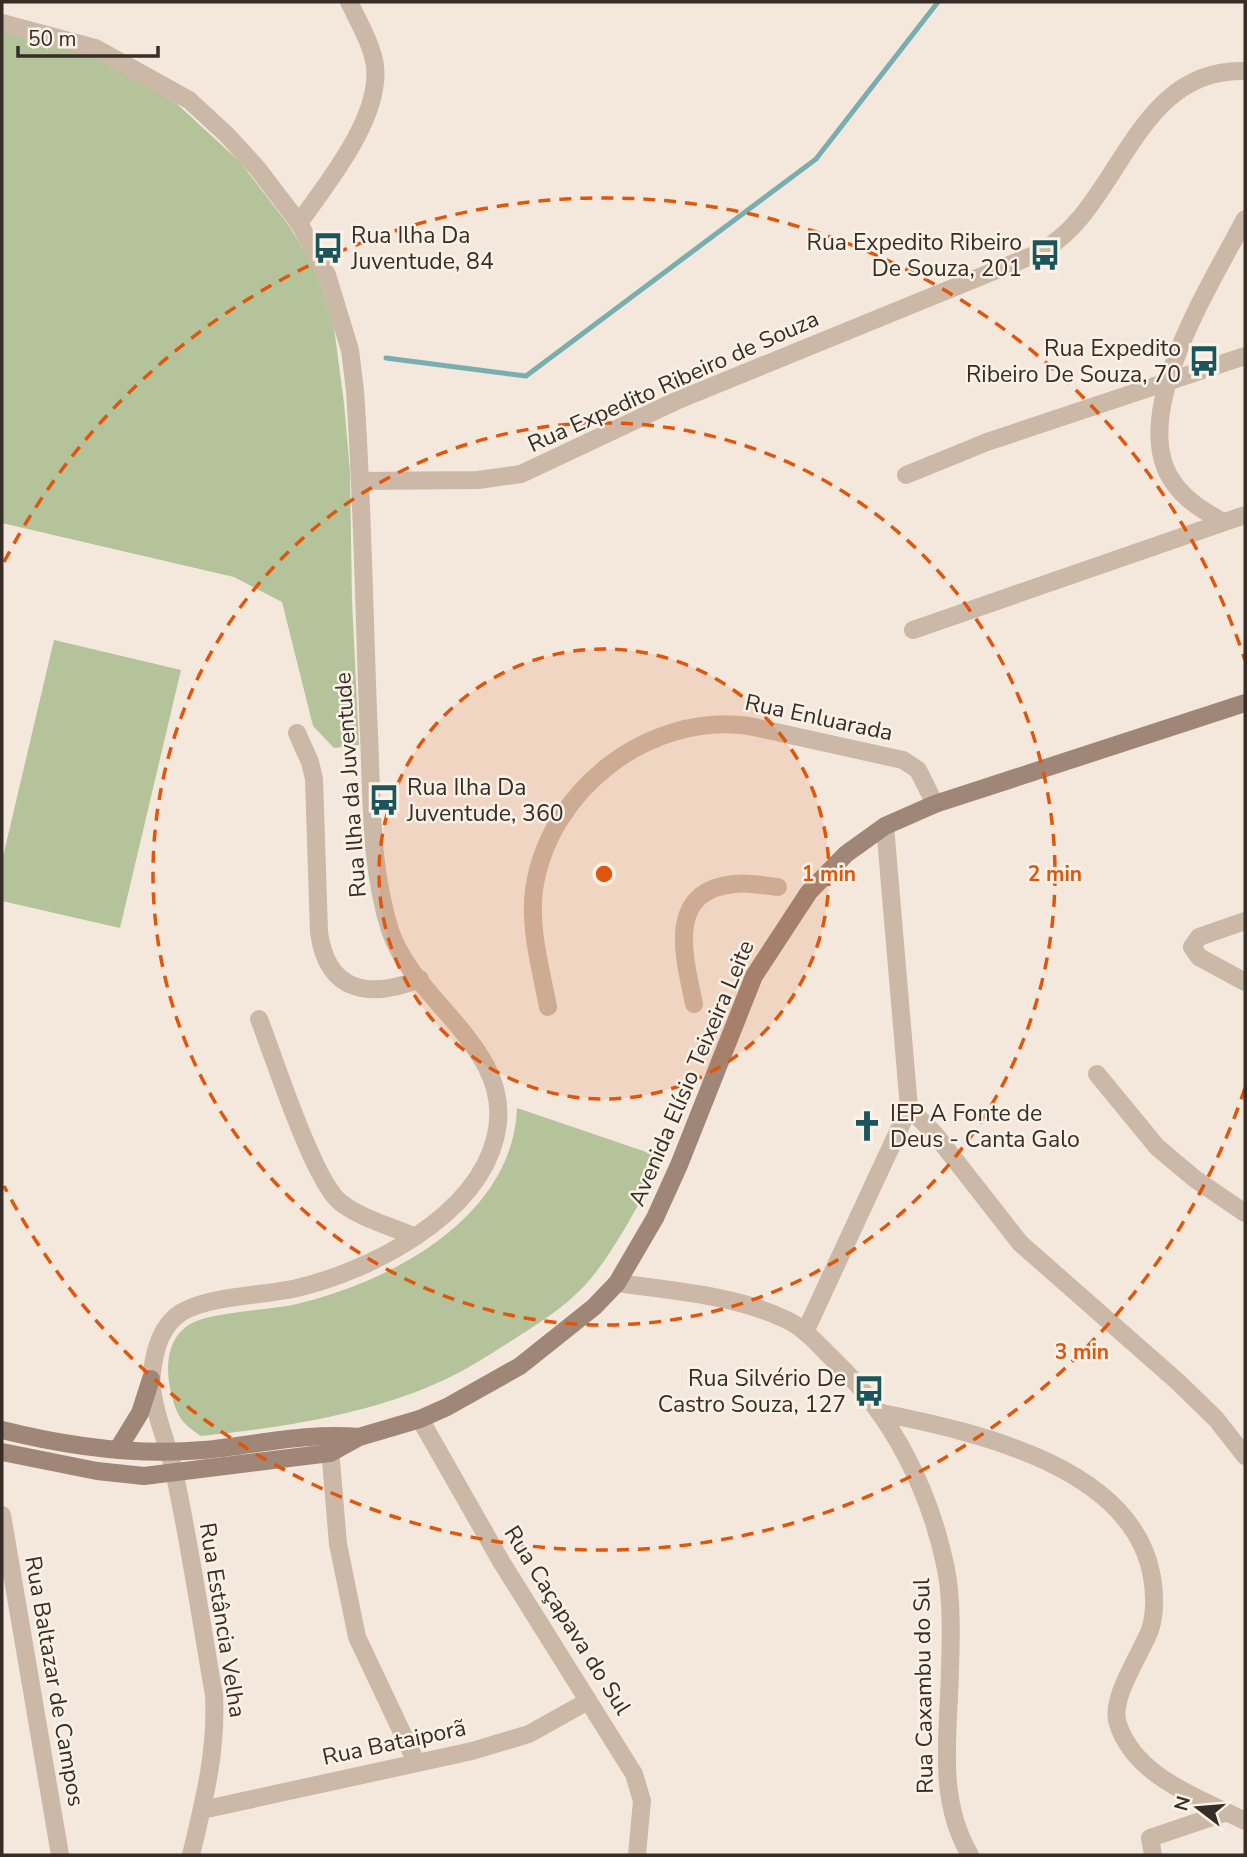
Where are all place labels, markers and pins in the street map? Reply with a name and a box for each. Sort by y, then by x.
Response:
place label: Rua Ilha Da Juventude, 84 [350,220,494,277]
place label: Rua Expedito Ribeiro De Souza, 201 [807,227,1022,284]
bus stop icon: Rua Ilha Da Juventude, 84 [311,231,345,265]
bus stop icon: Rua Expedito Ribeiro De Souza, 201 [1028,238,1062,272]
place label: Rua Expedito Ribeiro De Souza, 70 [966,333,1181,390]
bus stop icon: Rua Expedito Ribeiro De Souza, 70 [1187,344,1221,378]
place label: Rua Ilha Da Juventude, 360 [406,772,563,829]
bus stop icon: Rua Ilha Da Juventude, 360 [367,783,401,817]
centre of rings [592,862,616,886]
place label: IEP A Fonte de Deus - Canta Galo [890,1098,1080,1155]
church icon: IEP A Fonte de Deus - Canta Galo [850,1109,884,1143]
place label: Rua Silvério De Castro Souza, 127 [658,1363,846,1420]
bus stop icon: Rua Silvério De Castro Souza, 127 [852,1374,886,1408]

